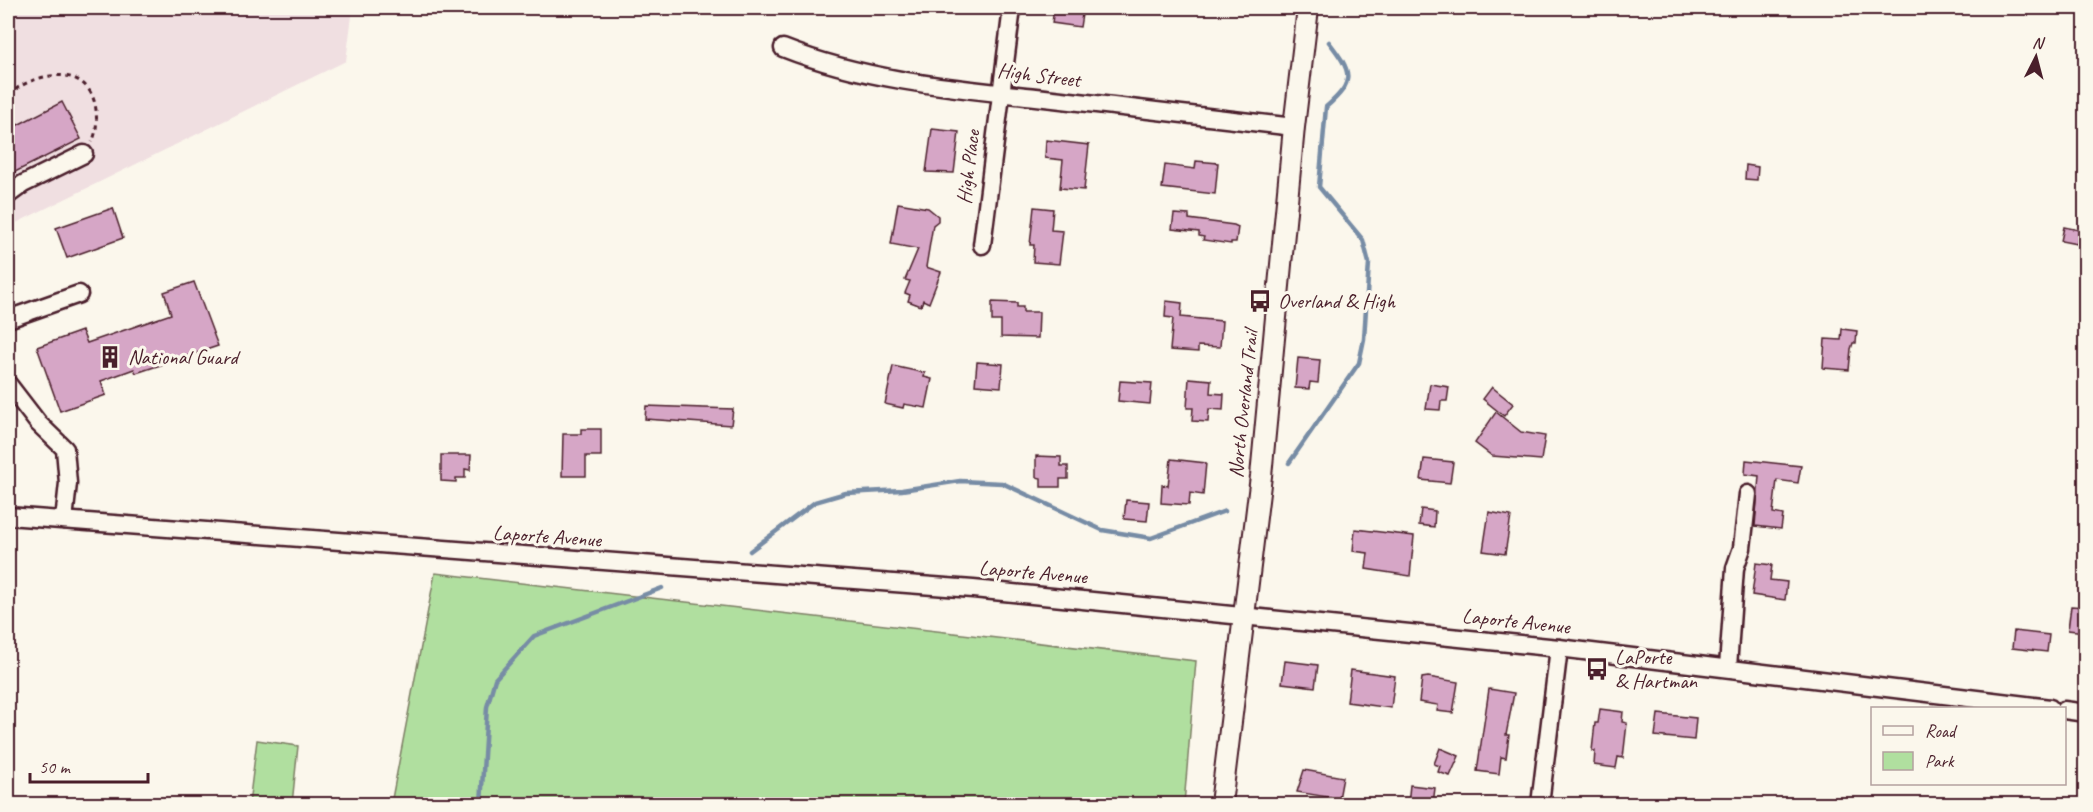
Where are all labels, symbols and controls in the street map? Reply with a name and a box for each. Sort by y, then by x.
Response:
north arrow [2006,27,2066,87]
text: N [2031,33,2047,54]
street label: High Street [996,57,1084,93]
street label: High Place [951,127,986,205]
bus stop icon: Overland & High [1247,288,1273,314]
place label: Overland & High [1278,288,1396,314]
street label: North Overland Trail [1222,325,1264,479]
building icon: National Guard [97,344,123,370]
place label: National Guard [128,344,241,370]
street label: Laporte Avenue [492,519,603,553]
street label: Laporte Avenue [978,554,1089,590]
street label: Laporte Avenue [1461,602,1572,640]
place label: LaPorte & Hartman [1615,644,1698,694]
bus stop icon: LaPorte & Hartman [1584,656,1610,682]
legend [1871,707,2066,785]
text: Road [1925,720,1958,742]
scale bar [30,746,148,784]
text: Park [1925,750,1955,772]
text: 50 m [39,756,72,778]

